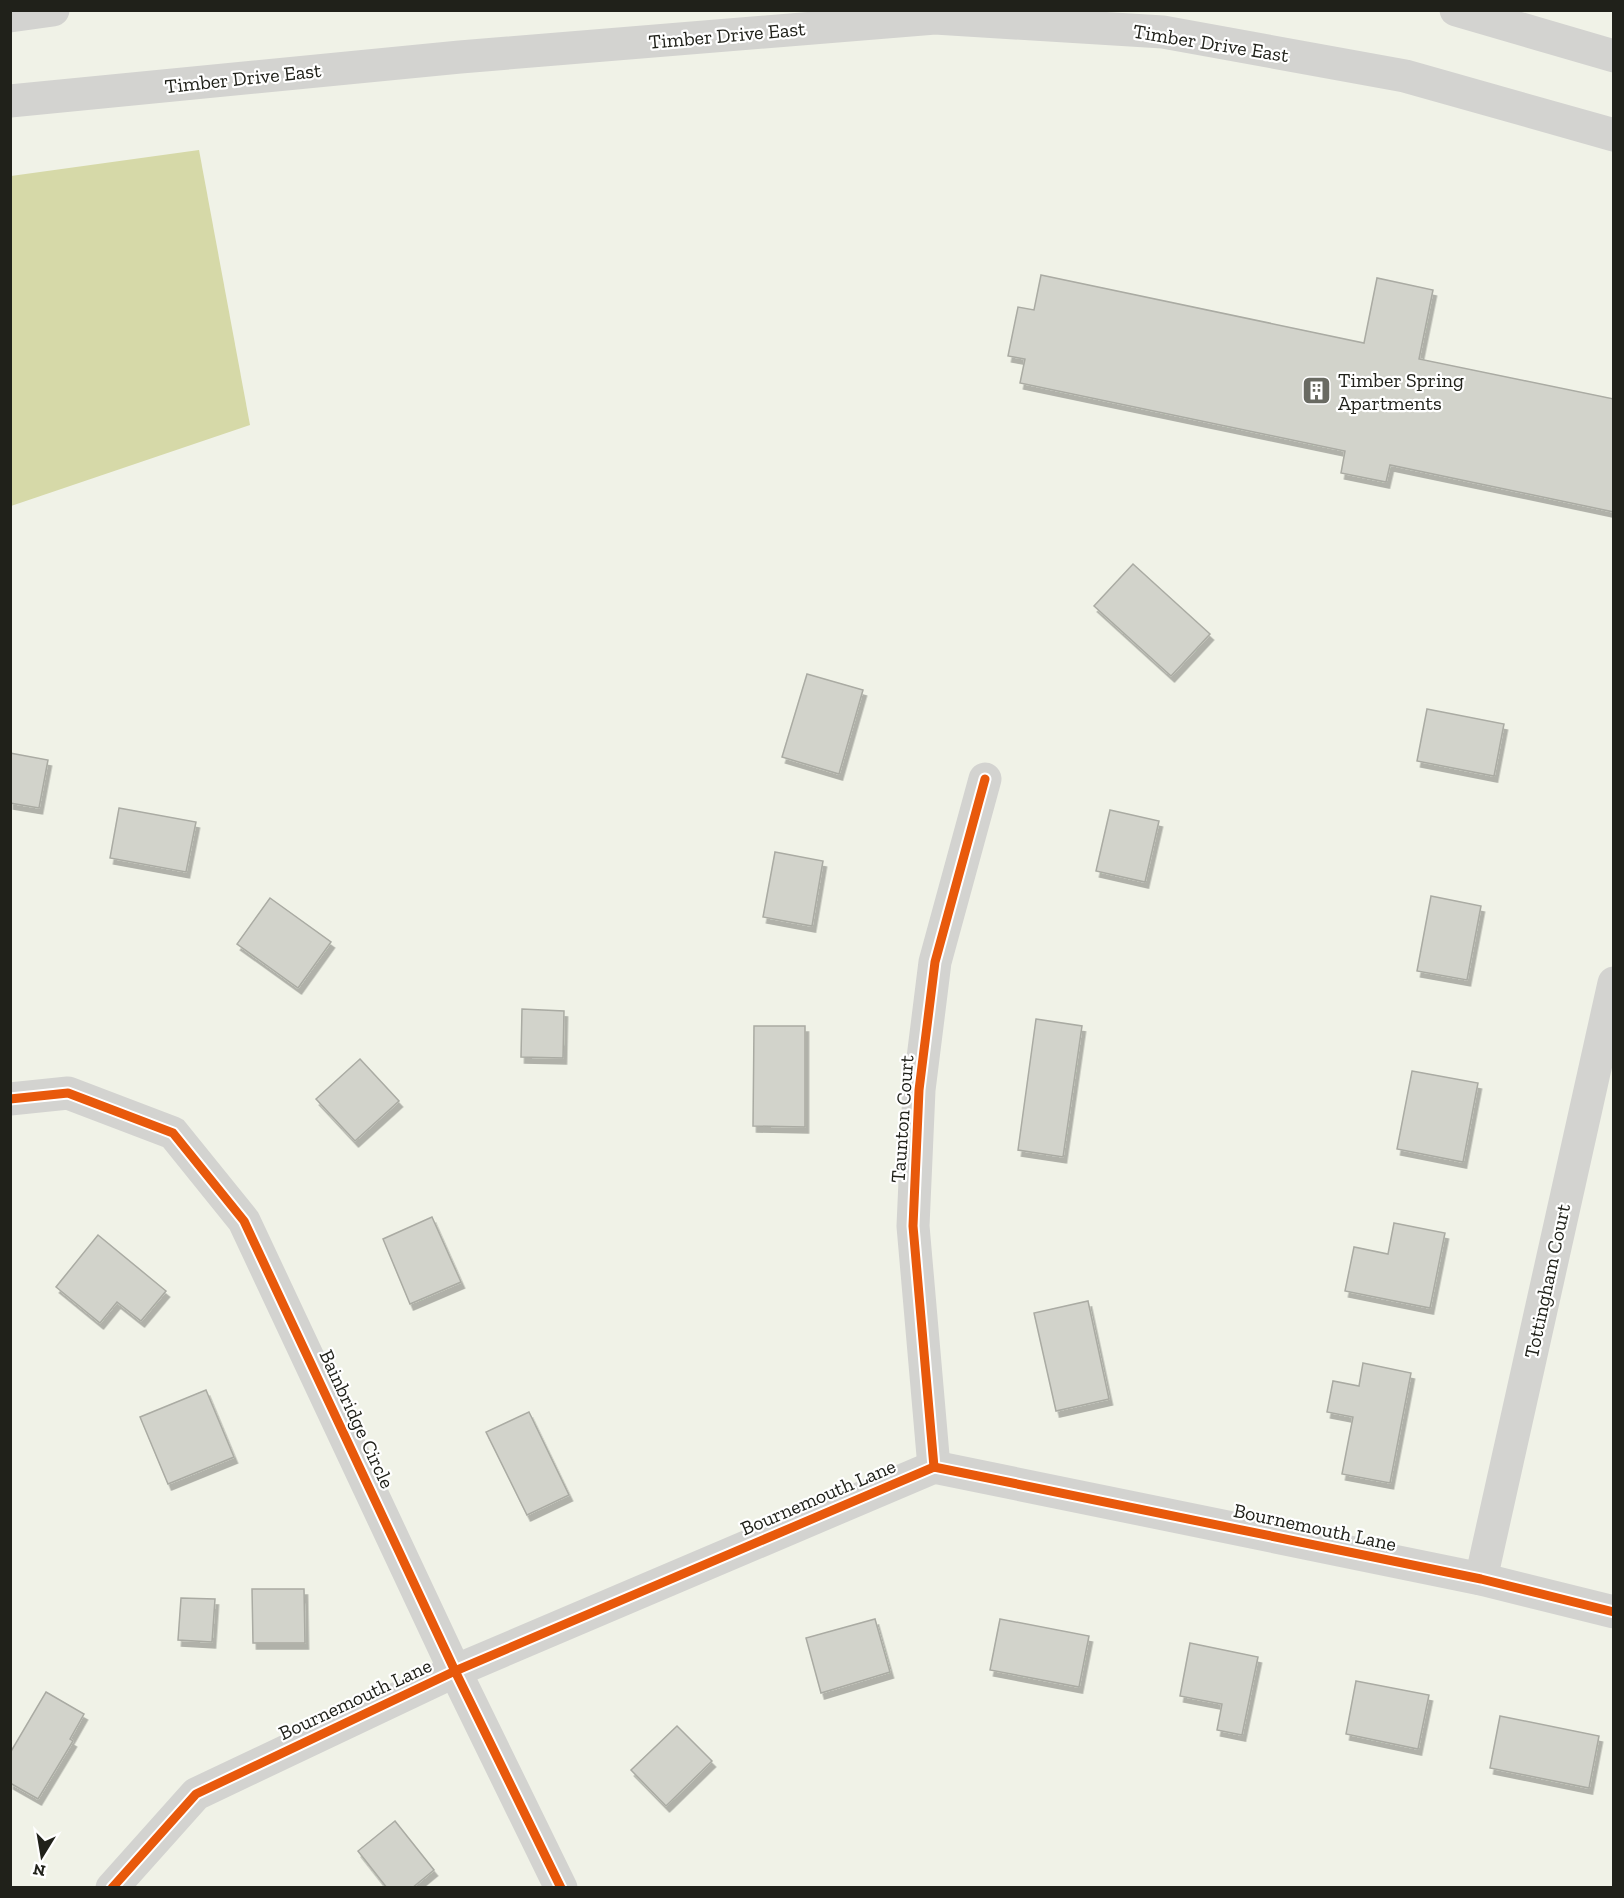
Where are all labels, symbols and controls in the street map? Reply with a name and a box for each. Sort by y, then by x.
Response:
street label: Timber Drive East [648,16,807,54]
street label: Timber Drive East [1131,19,1291,67]
street label: Timber Drive East [164,58,323,98]
place label: Timber Spring Apartments [1338,368,1464,415]
building icon: Timber Spring Apartments [1301,375,1333,407]
street label: Taunton Court [886,1054,918,1184]
street label: Tottingham Court [1519,1201,1575,1360]
street label: Bainbridge Circle [314,1346,400,1492]
street label: Bournemouth Lane [737,1454,899,1540]
street label: Bournemouth Lane [1231,1498,1399,1556]
street label: Bournemouth Lane [275,1653,435,1745]
north arrow [12,1826,72,1886]
text: N [31,1860,47,1881]

